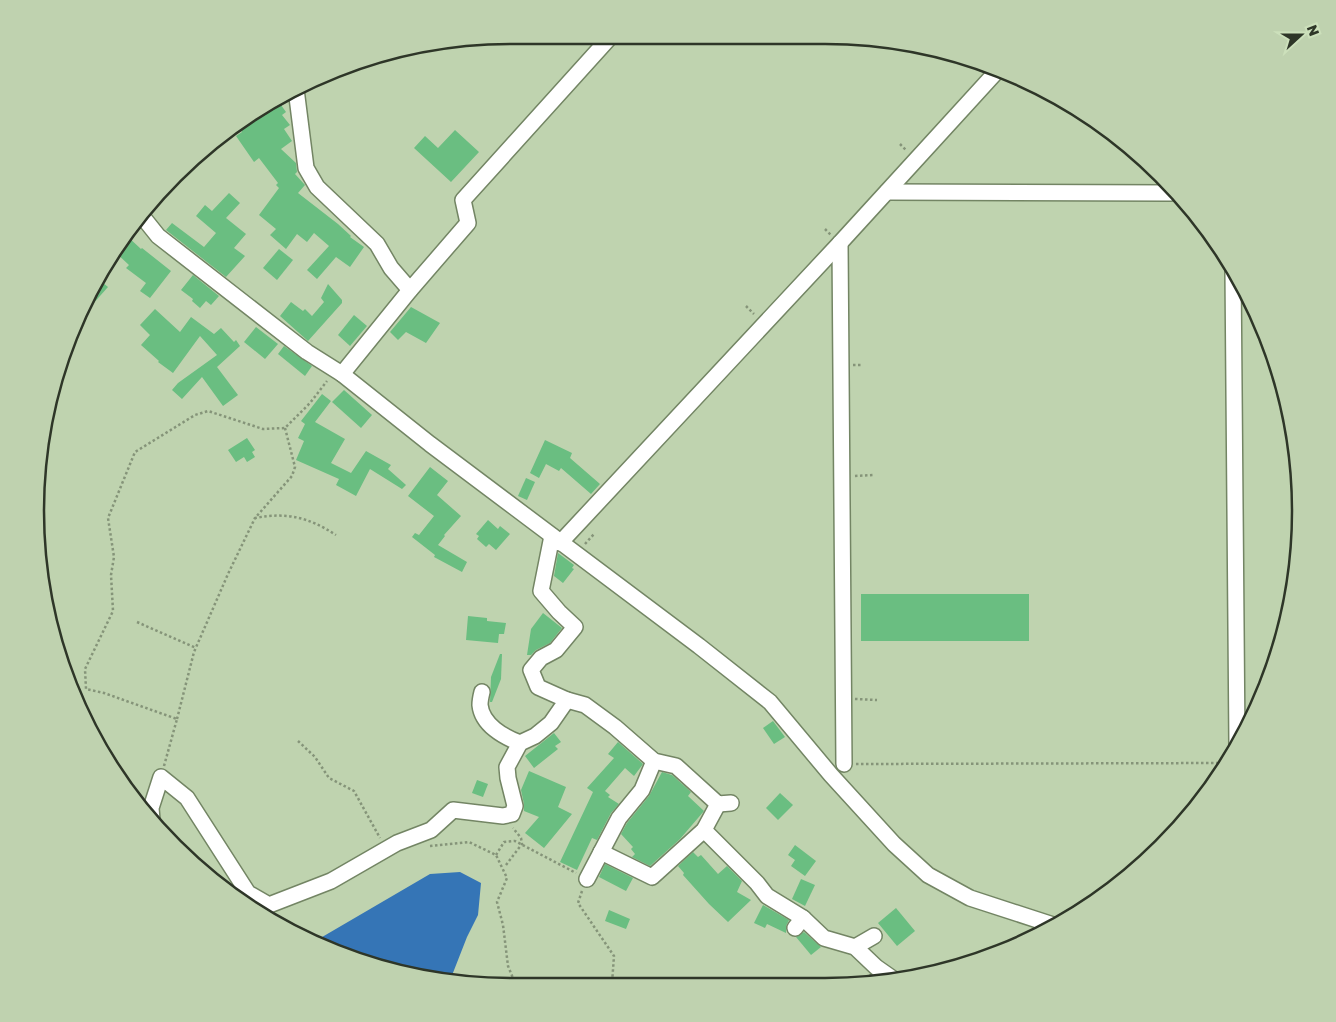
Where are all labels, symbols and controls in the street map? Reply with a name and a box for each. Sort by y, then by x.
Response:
north arrow [1276,10,1326,60]
text: N [1304,22,1323,38]

